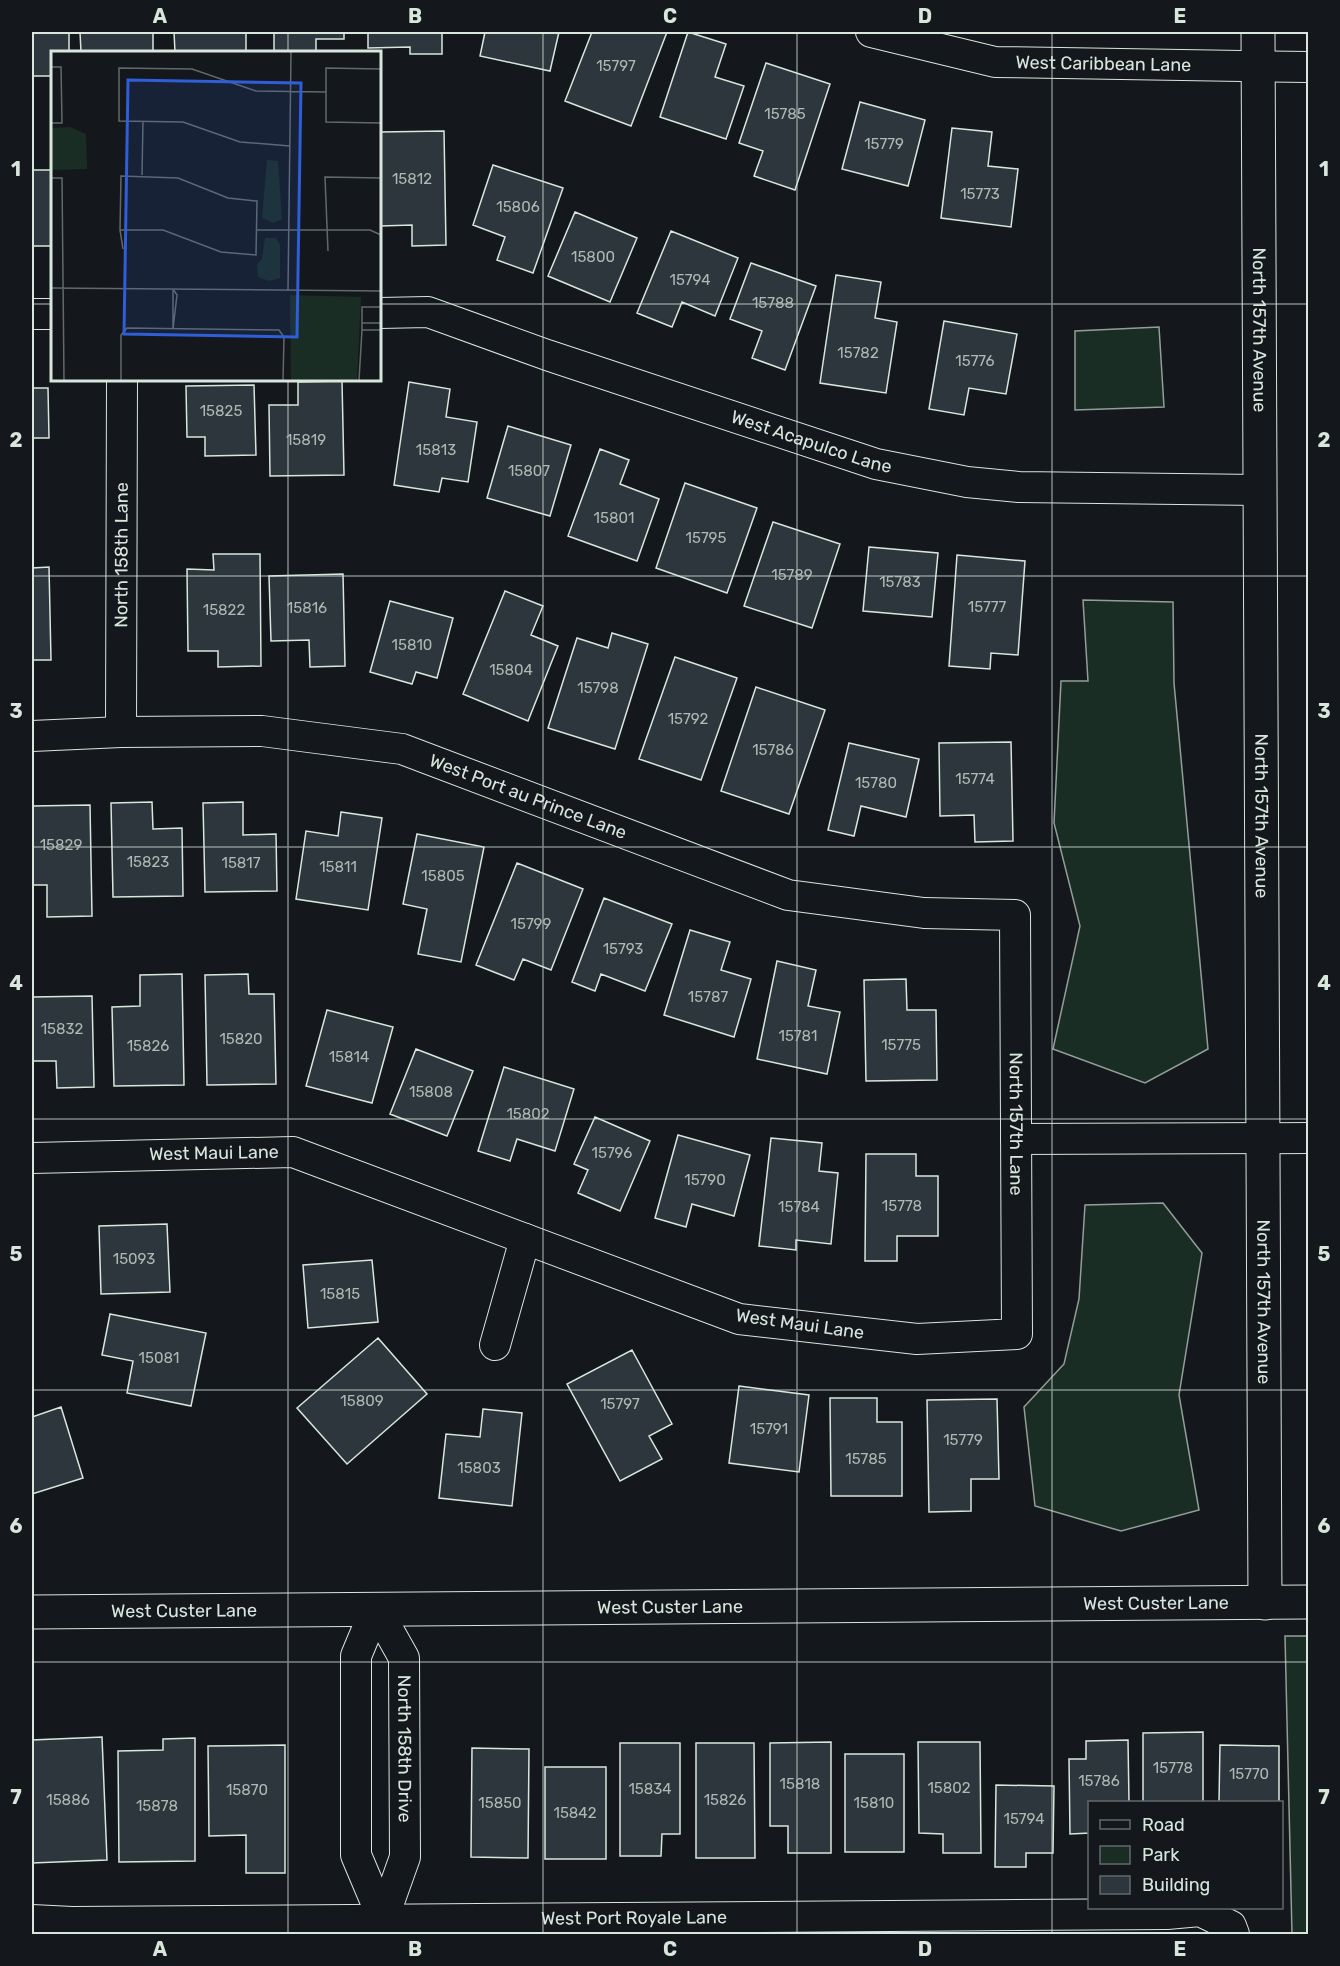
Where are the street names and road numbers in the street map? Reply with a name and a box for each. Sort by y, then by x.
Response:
street label: West Caribbean Lane [1015,51,1191,76]
street label: North 157th Avenue [1248,248,1271,412]
street label: West Acapulco Lane [728,406,894,478]
street label: North 158th Lane [110,482,133,628]
street label: North 157th Avenue [1250,734,1273,898]
street label: West Port au Prince Lane [426,749,630,844]
street label: North 157th Lane [1005,1052,1027,1196]
street label: West Maui Lane [149,1141,279,1165]
street label: North 157th Avenue [1252,1220,1275,1384]
street label: West Maui Lane [734,1304,866,1344]
street label: West Custer Lane [1083,1592,1229,1615]
street label: West Custer Lane [597,1595,743,1619]
street label: West Custer Lane [111,1599,257,1622]
street label: North 158th Drive [393,1675,416,1823]
street label: West Port Royale Lane [541,1906,727,1930]

